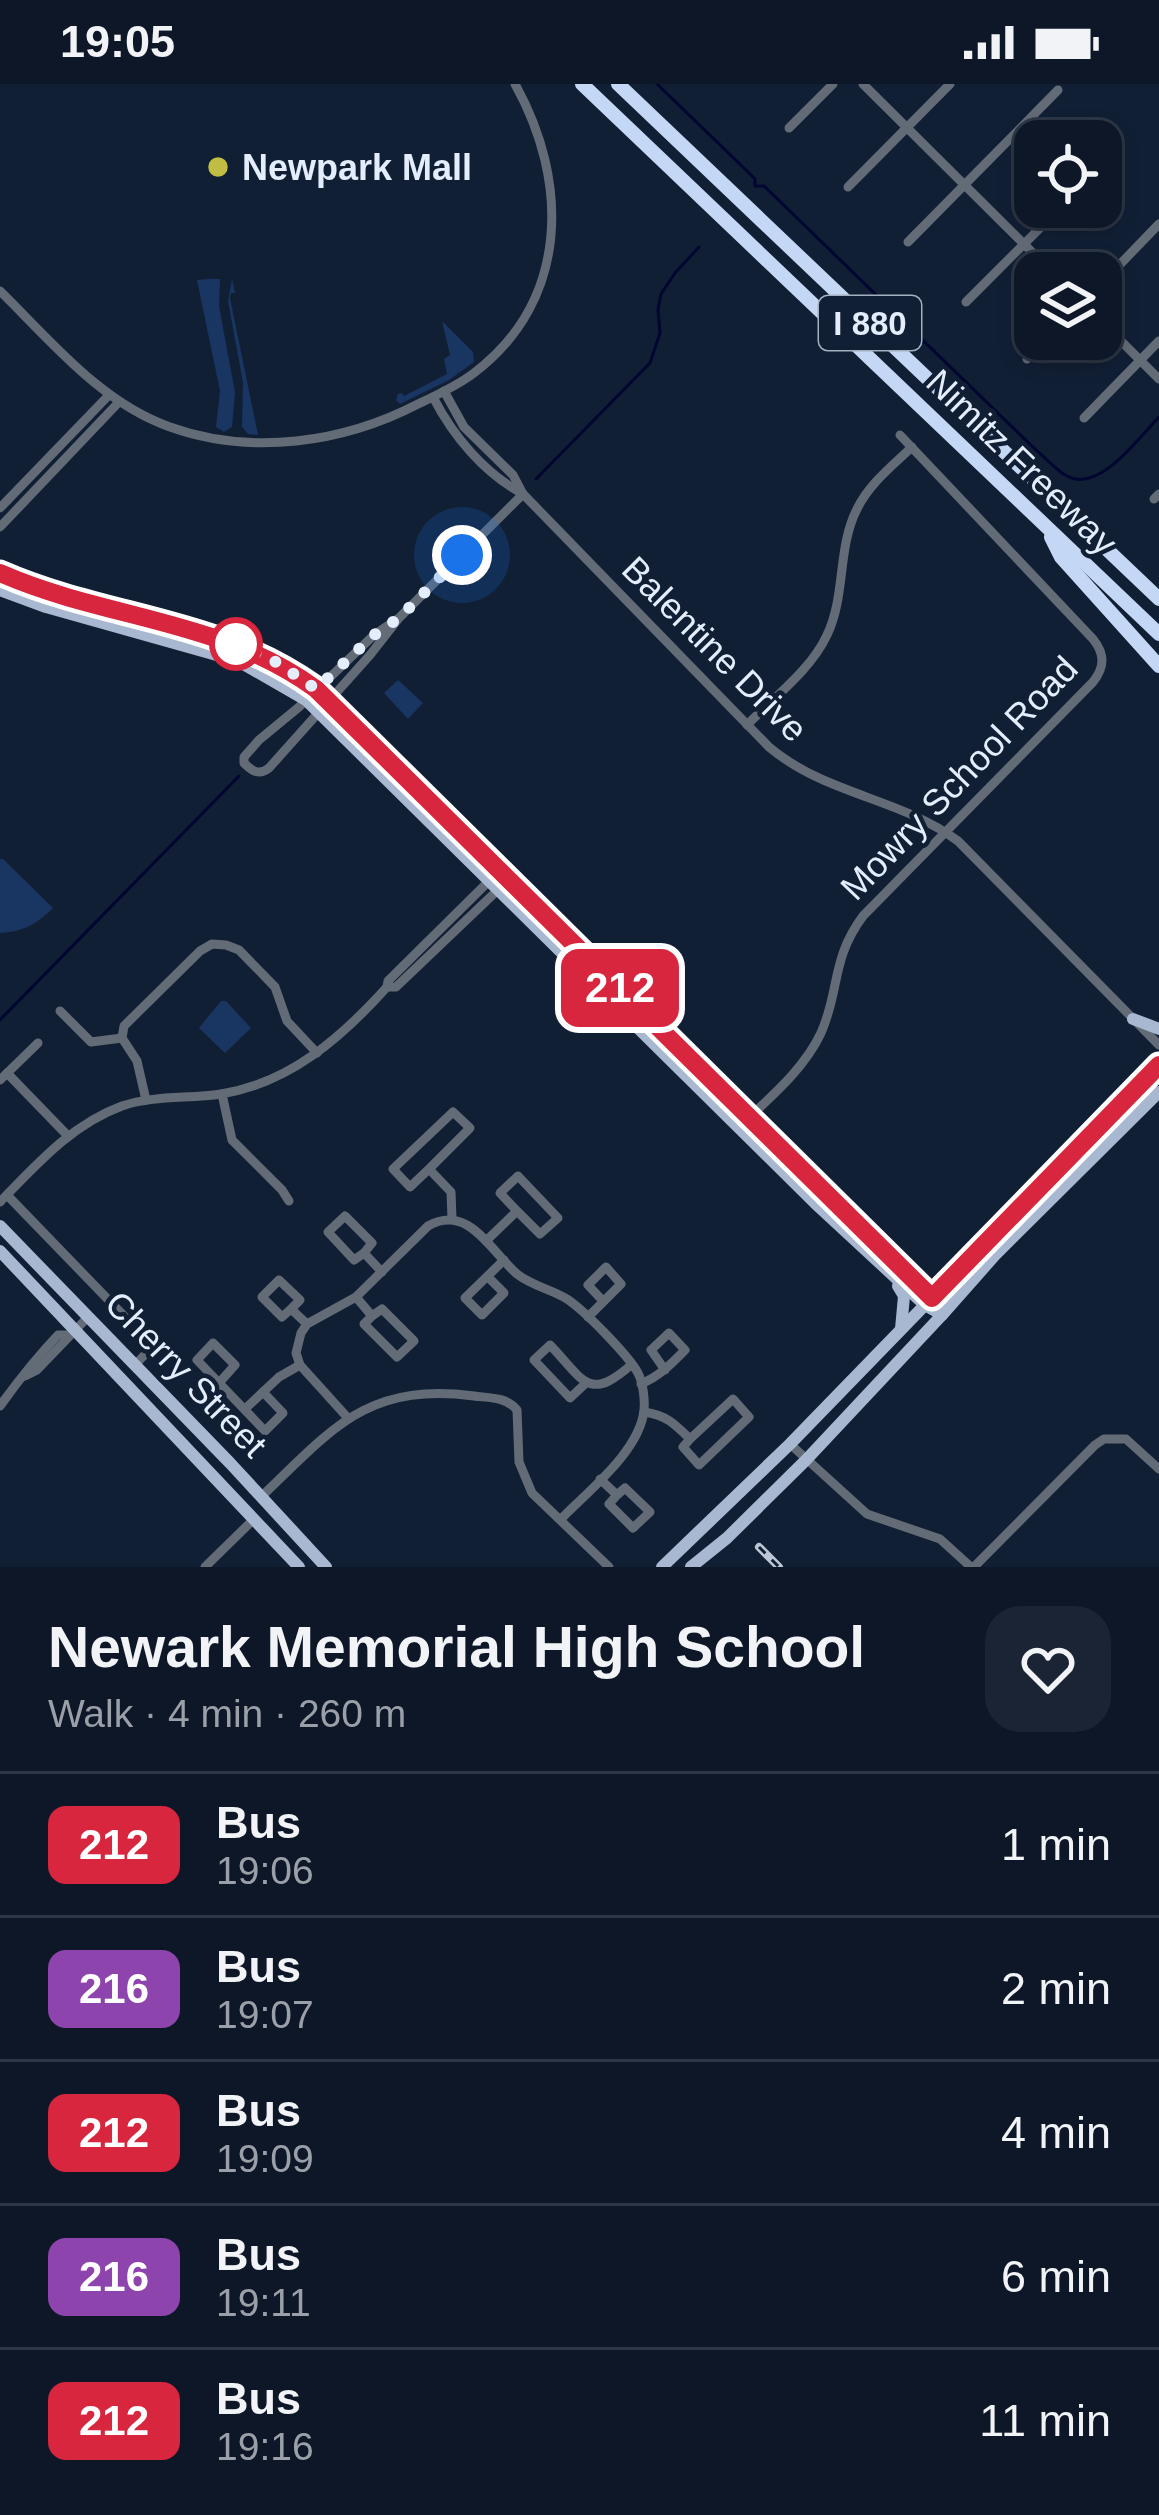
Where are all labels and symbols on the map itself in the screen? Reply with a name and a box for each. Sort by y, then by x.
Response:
place label: Newpark Mall [242,147,472,188]
marker: Newpark Mall [205,154,231,180]
road number: I 880 [819,296,921,350]
street label: Nimitz Freeway [919,361,1125,563]
your location [432,525,492,585]
street label: Balentine Drive [614,548,816,750]
unlabelled marker [211,619,261,669]
street label: Mowry School Road [832,648,1086,908]
line badge: 212 [551,949,689,1027]
street label: Cherry Street [97,1283,275,1465]

